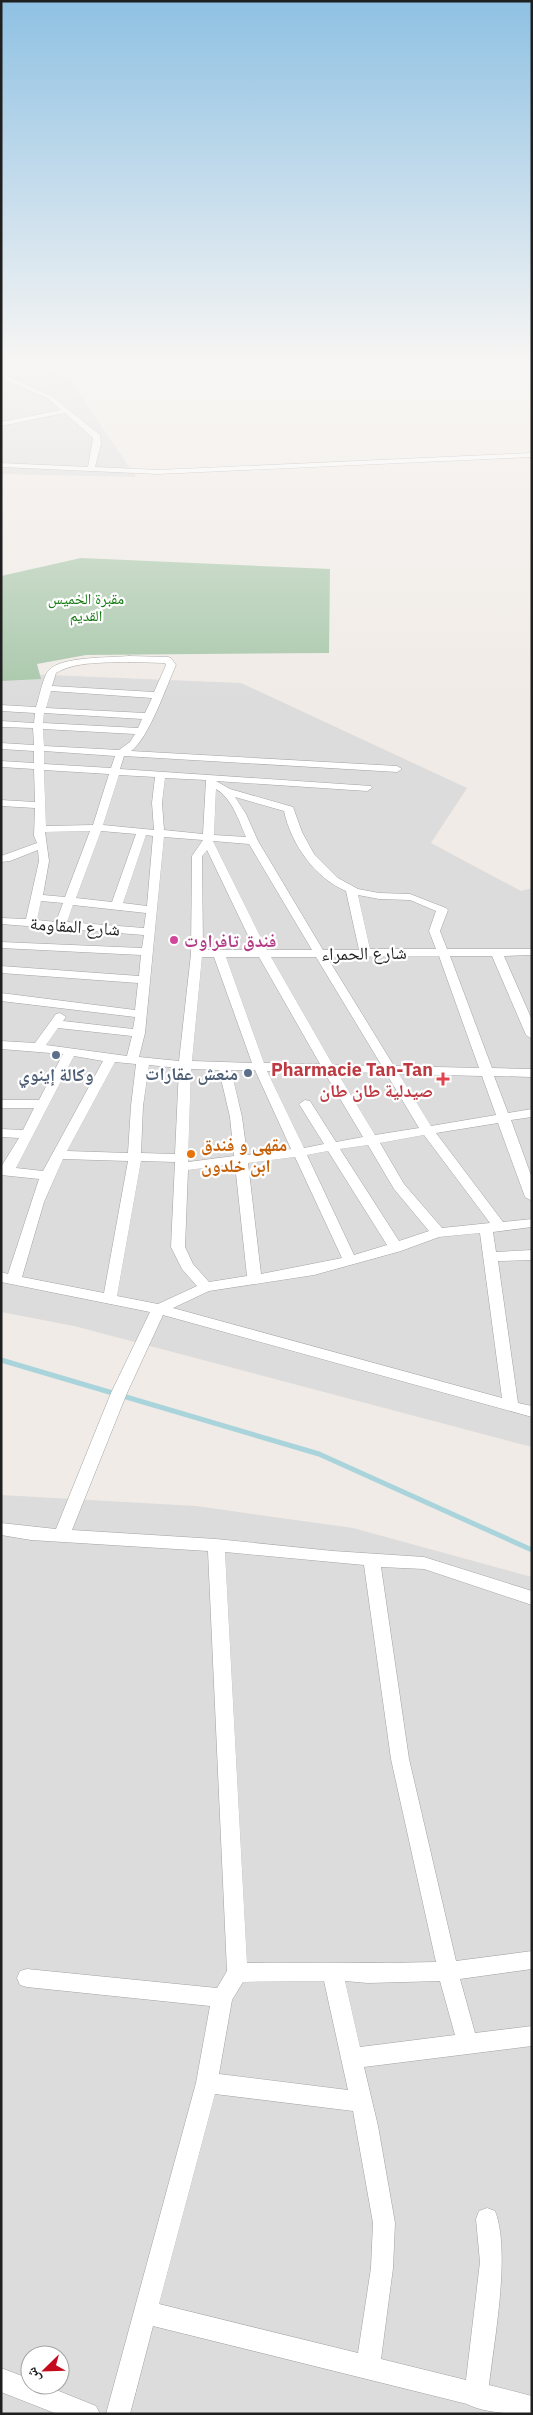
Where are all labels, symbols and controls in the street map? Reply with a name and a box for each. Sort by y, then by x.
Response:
park label: مقبرة الخميس القديم [48,589,124,626]
street label: شارع المقاومة [29,911,121,941]
place label: فندق تافراوت [184,929,276,952]
marker: فندق تافراوت [168,934,180,946]
street label: شارع الحمراء [321,941,407,965]
marker: وكالة إينوي [50,1049,62,1061]
place label: Pharmacie Tan-Tan صيدلية طان طان [271,1058,433,1102]
place label: منعش عقارات [145,1062,238,1085]
place label: وكالة إينوي [18,1063,94,1089]
marker: منعش عقارات [242,1067,254,1079]
marker: Pharmacie Tan-Tan صيدلية طان طان [437,1073,449,1085]
place label: مقهى و فندق ابن خلدون [201,1133,287,1177]
marker: مقهى و فندق ابن خلدون [185,1148,197,1160]
north arrow [20,2345,70,2395]
text: ش [22,2365,44,2385]

